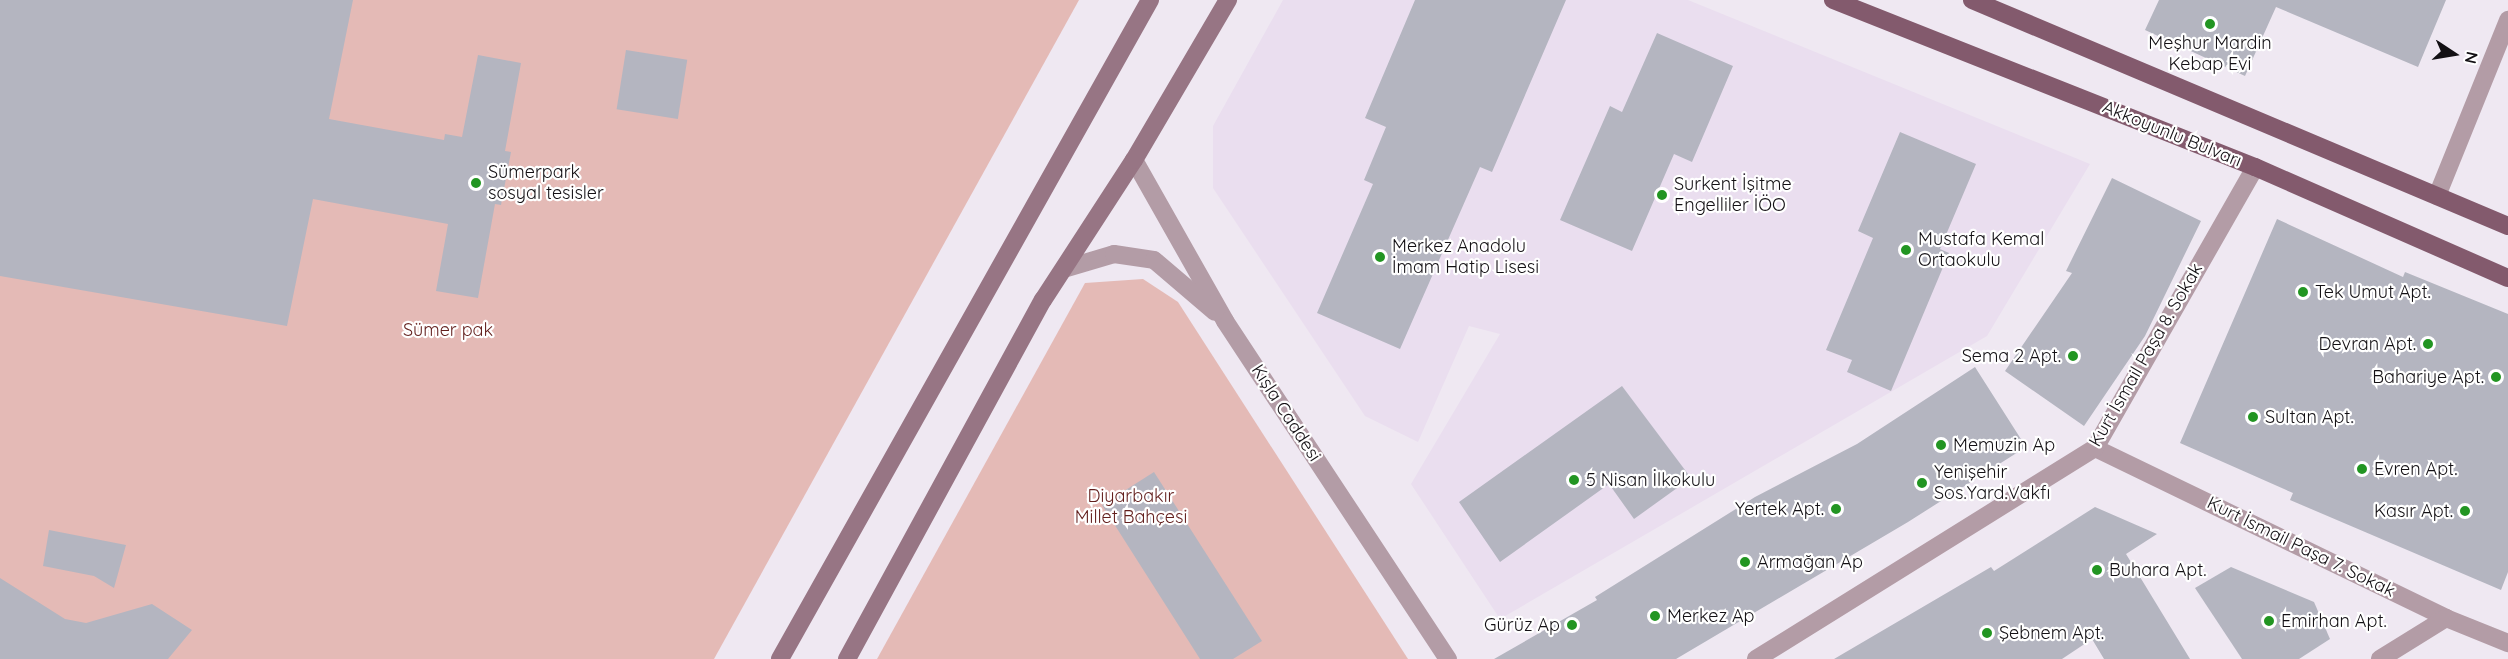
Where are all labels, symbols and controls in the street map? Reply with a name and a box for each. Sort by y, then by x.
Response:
marker: Meşhur Mardin Kebap Evi [2203,17,2217,31]
north arrow [2424,24,2484,84]
place label: Meşhur Mardin Kebap Evi [2148,33,2272,76]
text: N [2461,50,2483,66]
street label: Akkoyunlu Bulvarı [2099,96,2245,172]
place label: Sümerpark sosyal tesisler [488,162,604,204]
place label: Surkent İşitme Engelliler İÖO [1674,174,1792,216]
marker: Sümerpark sosyal tesisler [469,176,483,190]
marker: Surkent İşitme Engelliler İÖO [1655,188,1669,202]
place label: Mustafa Kemal Ortaokulu [1918,229,2044,272]
place label: Merkez Anadolu İmam Hatip Lisesi [1392,236,1539,278]
marker: Mustafa Kemal Ortaokulu [1899,243,1913,257]
marker: Merkez Anadolu İmam Hatip Lisesi [1373,250,1387,264]
street label: Kurt İsmail Paşa 8. Sokak [2085,259,2207,451]
place label: Tek Umut Apt. [2315,281,2431,303]
marker: Tek Umut Apt. [2296,285,2310,299]
park label: Sümer pak [403,319,493,341]
place label: Devran Apt. [2318,333,2416,355]
marker: Devran Apt. [2421,337,2435,351]
place label: Sema 2 Apt. [1962,345,2061,367]
marker: Sema 2 Apt. [2066,349,2080,363]
street label: Kışla Caddesi [1247,360,1325,466]
place label: Bahariye Apt. [2372,366,2484,388]
marker: Bahariye Apt. [2489,370,2503,384]
place label: Sultan Apt. [2265,406,2354,428]
marker: Sultan Apt. [2246,410,2260,424]
place label: Memuzin Ap [1953,434,2055,456]
marker: Memuzin Ap [1934,438,1948,452]
place label: Evren Apt. [2374,458,2457,480]
place label: Yenişehir Sos.Yard.Vakfı [1934,462,2050,504]
marker: Evren Apt. [2355,462,2369,476]
place label: 5 Nisan İlkokulu [1586,469,1715,491]
marker: 5 Nisan İlkokulu [1567,473,1581,487]
marker: Yenişehir Sos.Yard.Vakfı [1915,476,1929,490]
park label: Diyarbakır Millet Bahçesi [1075,486,1187,528]
street label: Kurt İsmail Paşa 7. Sokak [2203,492,2399,602]
place label: Yertek Apt. [1735,498,1824,520]
place label: Kasır Apt. [2374,500,2453,522]
marker: Yertek Apt. [1829,502,1843,516]
marker: Kasır Apt. [2458,504,2472,518]
place label: Armağan Ap [1757,551,1863,573]
marker: Armağan Ap [1738,555,1752,569]
place label: Buhara Apt. [2109,559,2207,581]
marker: Buhara Apt. [2090,563,2104,577]
place label: Merkez Ap [1667,605,1754,627]
marker: Merkez Ap [1648,609,1662,623]
place label: Emirhan Apt. [2281,610,2387,632]
place label: Gürüz Ap [1484,614,1560,636]
marker: Emirhan Apt. [2262,614,2276,628]
marker: Gürüz Ap [1565,618,1579,632]
place label: Şebnem Apt. [1999,622,2104,644]
marker: Şebnem Apt. [1980,626,1994,640]

